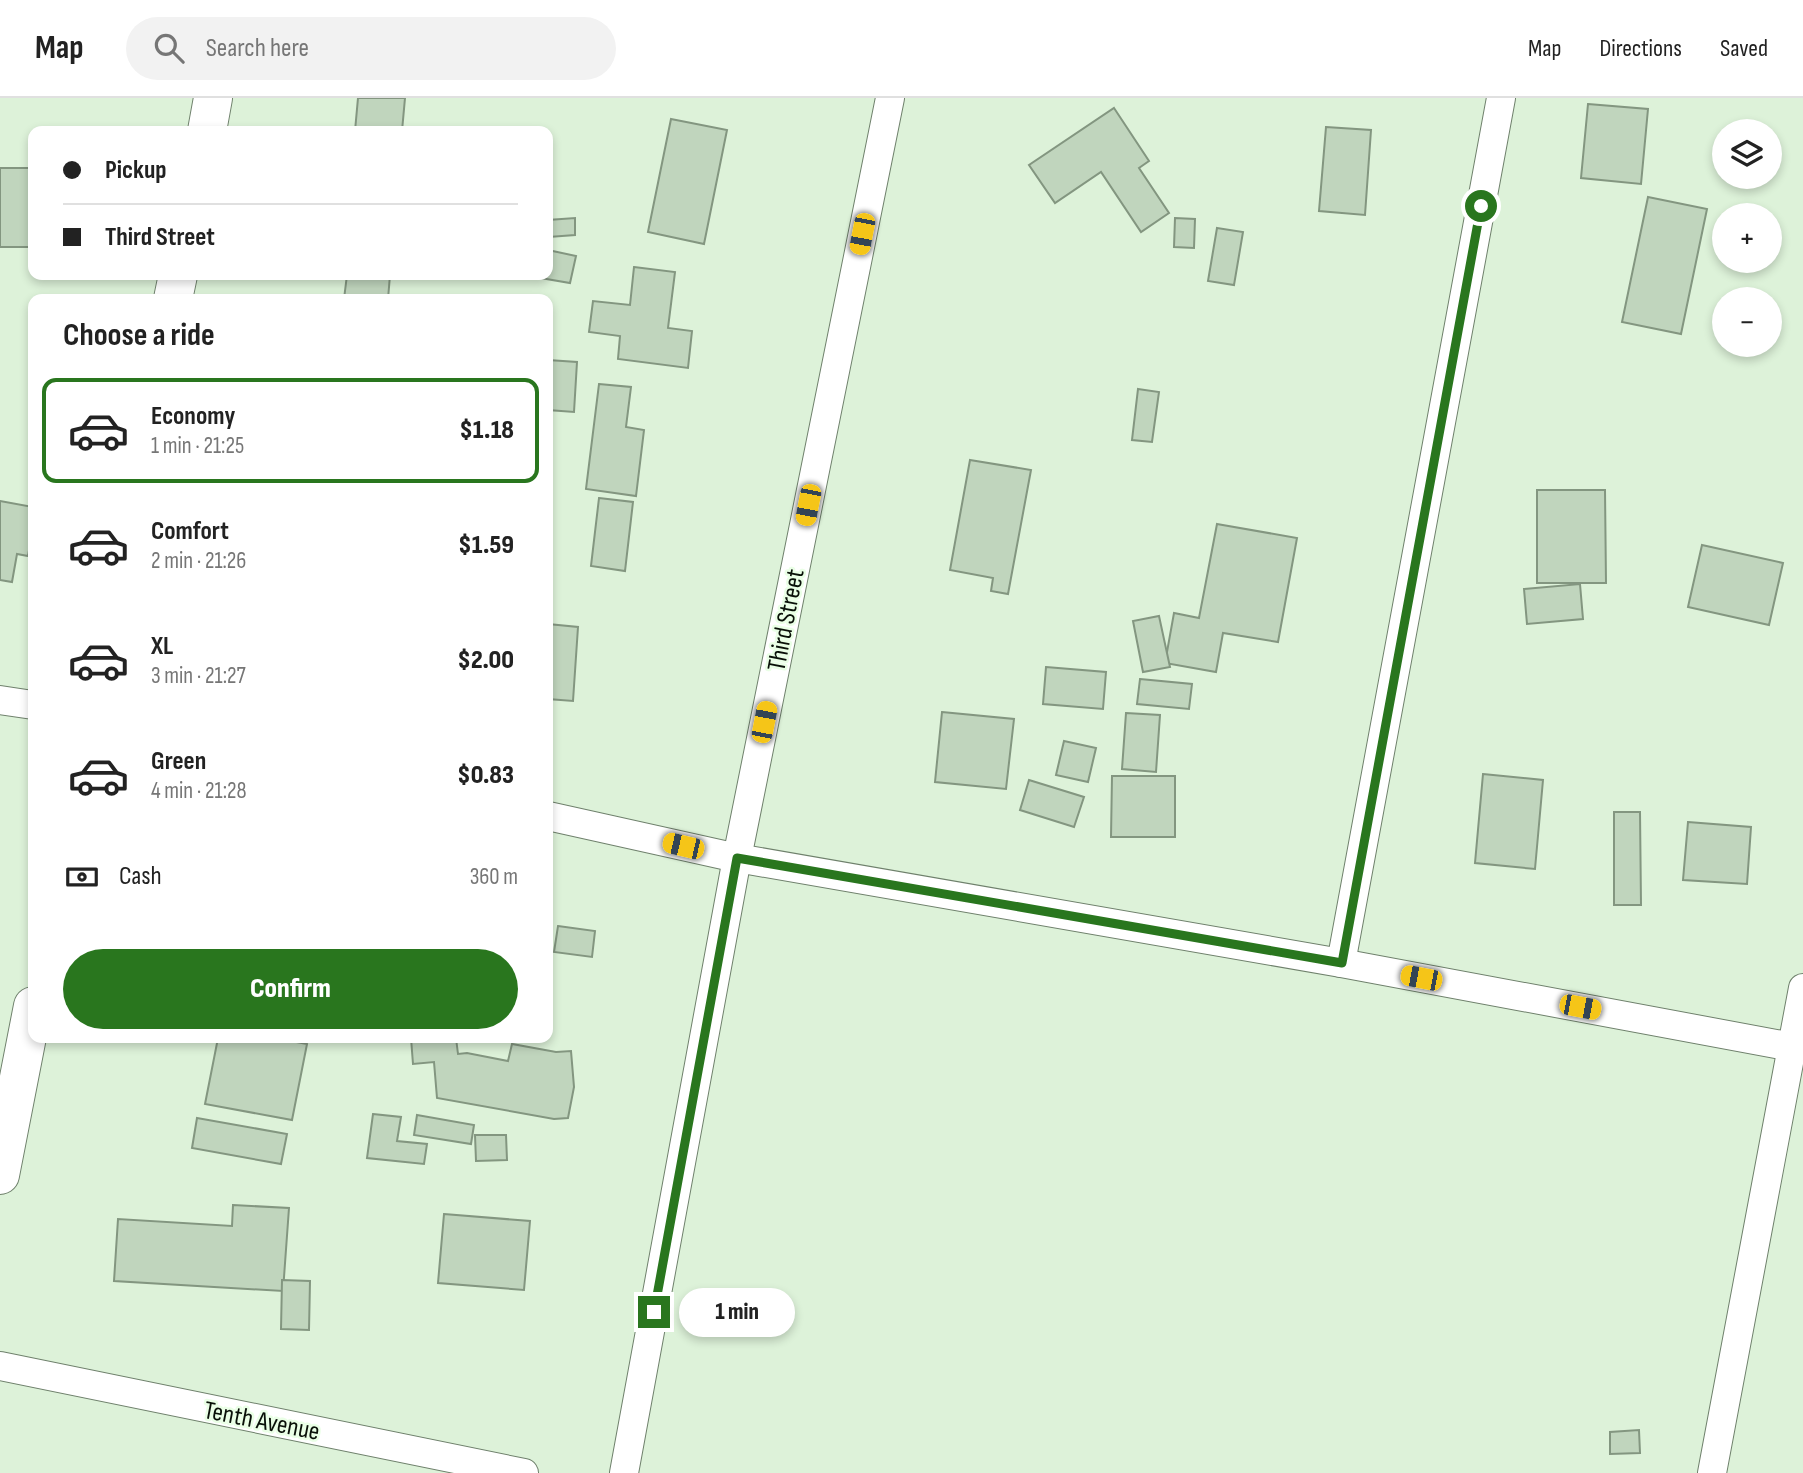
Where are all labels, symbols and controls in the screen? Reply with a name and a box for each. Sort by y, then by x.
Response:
search box [126,17,616,80]
text: Map [35,28,84,68]
icon: search [150,29,188,67]
text: Search here [206,33,309,64]
text: Map [1528,34,1561,63]
text: Directions [1599,34,1682,63]
text: Saved [1720,34,1768,63]
map controls [1712,119,1782,357]
button: layers [1712,119,1782,189]
text: Pickup [105,155,167,186]
route start [1465,190,1497,222]
button: + [1712,203,1782,273]
car [848,211,877,257]
text: Third Street [105,222,215,253]
button: − [1712,287,1782,357]
text: Choose a ride [63,316,215,355]
icon: car [67,399,130,462]
text: Economy [151,401,235,432]
text: $1.18 [459,415,514,446]
text: 1 min · 21:25 [151,432,244,460]
car [794,482,823,528]
icon: car [67,514,130,577]
text: Comfort [151,516,229,547]
text: $1.59 [458,530,514,561]
text: 2 min · 21:26 [151,547,246,575]
street label: Third Street [761,567,812,674]
icon: car [67,629,130,692]
text: XL [151,631,173,662]
text: $2.00 [458,645,514,676]
text: 3 min · 21:27 [151,662,246,690]
car [750,699,779,745]
icon: car [67,744,130,807]
text: Green [151,746,206,777]
text: $0.83 [457,760,514,791]
text: 4 min · 21:28 [151,777,247,805]
car [661,831,706,861]
icon: cash [63,858,101,896]
text: Cash [119,861,162,892]
text: 360 m [470,863,518,891]
button: Confirm [63,949,518,1029]
car [1399,964,1444,992]
car [1558,993,1603,1021]
callout: 1 min [678,1288,794,1336]
route end [638,1296,670,1328]
text: 1 min [715,1298,759,1326]
street label: Tenth Avenue [201,1395,322,1448]

